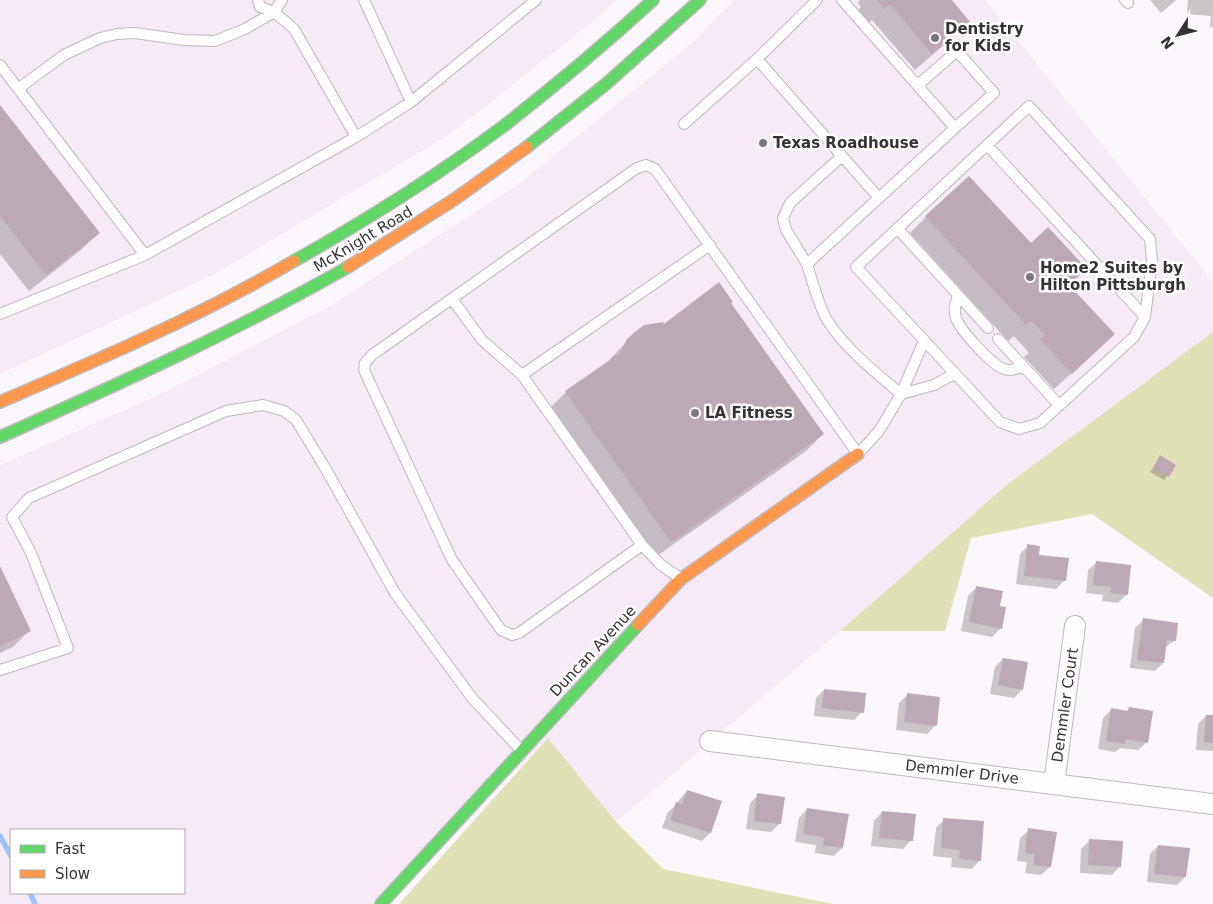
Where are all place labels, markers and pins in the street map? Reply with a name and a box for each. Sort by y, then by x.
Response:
place label: Dentistry for Kids [945,20,1024,55]
marker: Dentistry for Kids [929,32,941,44]
place label: Texas Roadhouse [773,134,919,152]
marker: Texas Roadhouse [757,137,769,149]
place label: Home2 Suites by Hilton Pittsburgh [1040,259,1186,294]
marker: Home2 Suites by Hilton Pittsburgh [1024,271,1036,283]
place label: LA Fitness [705,404,793,422]
marker: LA Fitness [689,407,701,419]

